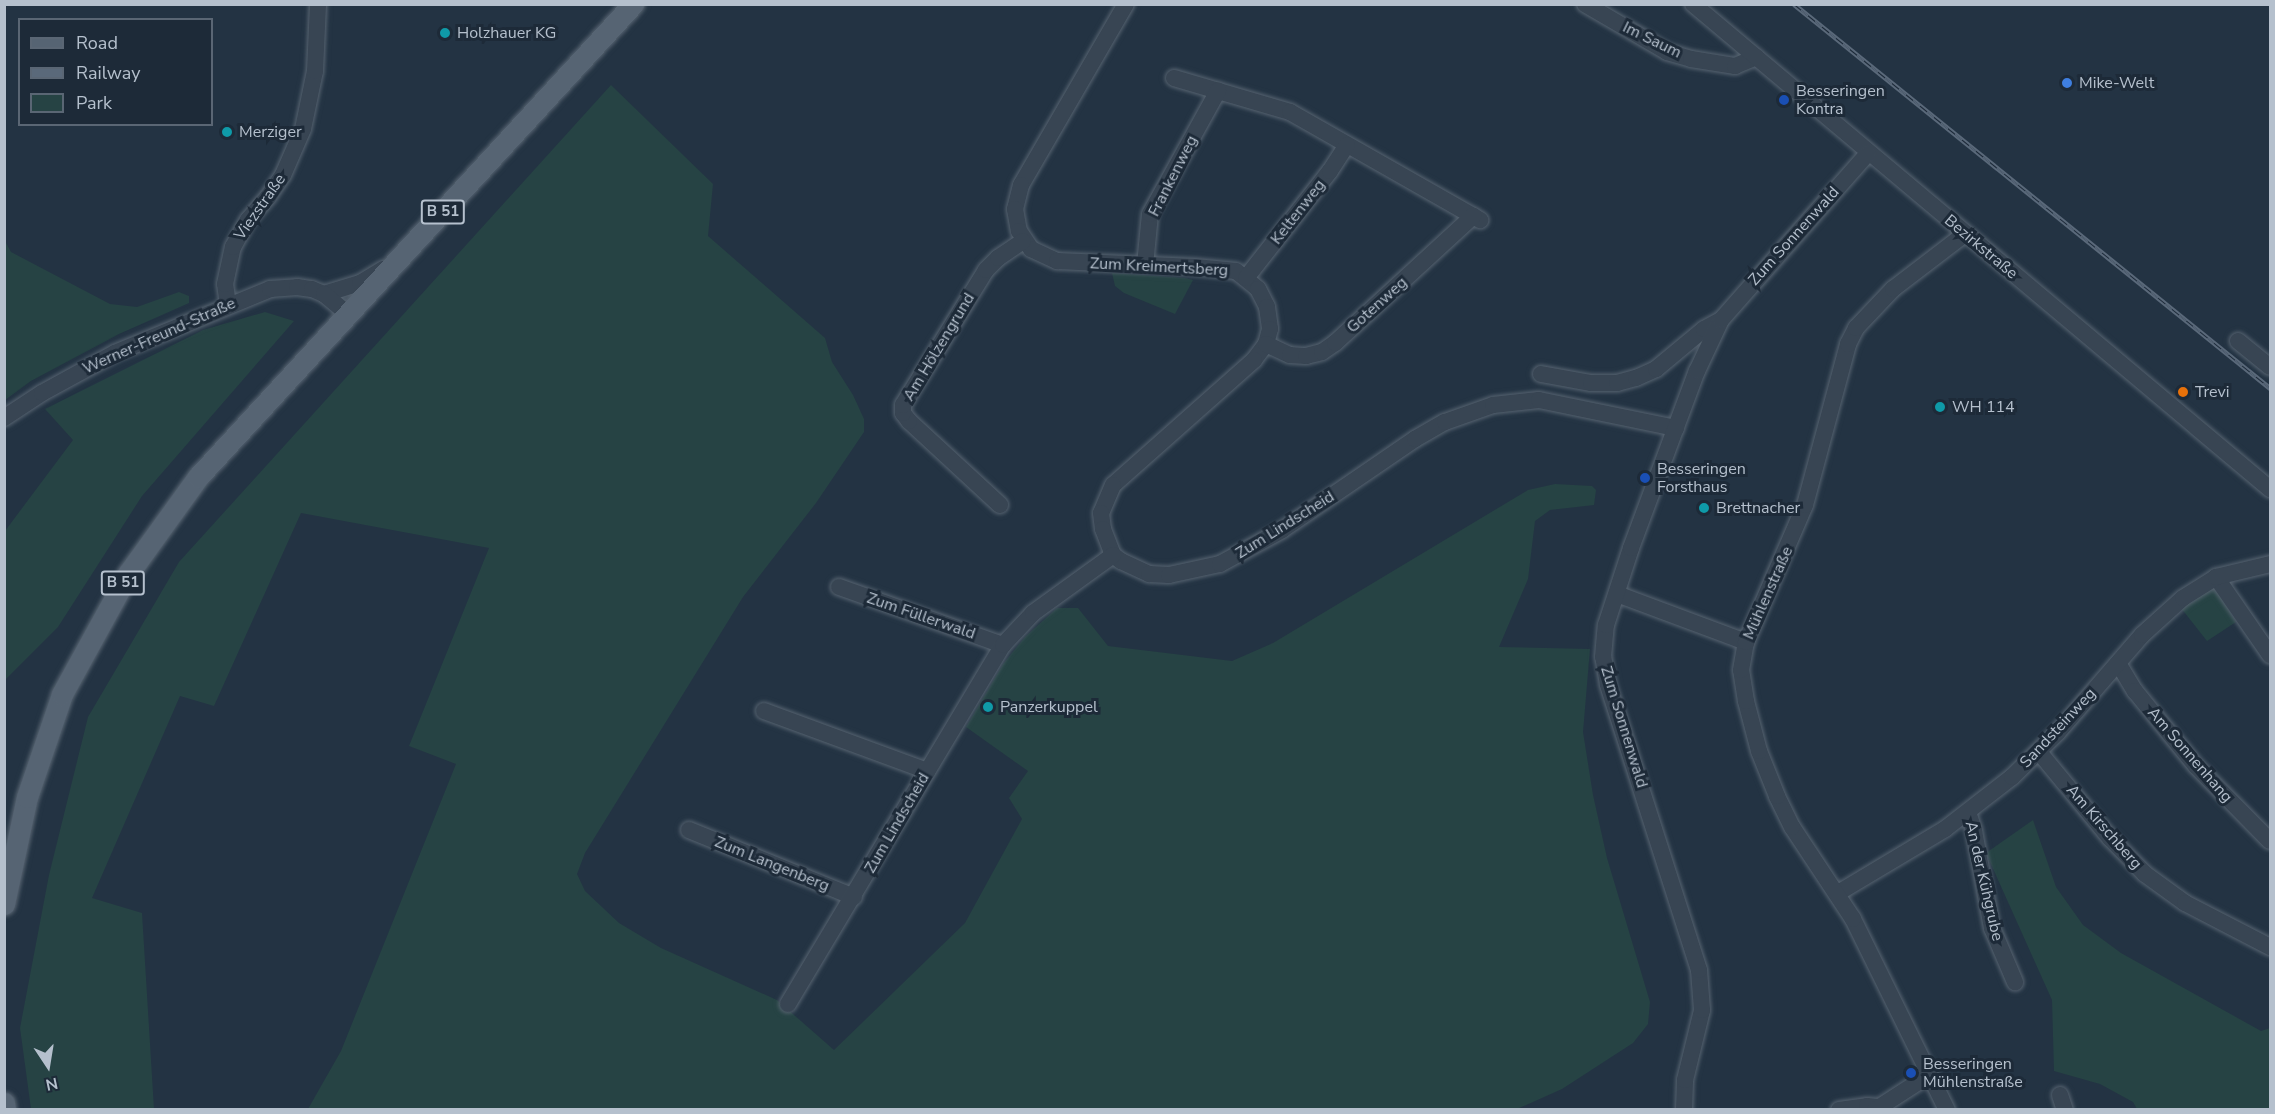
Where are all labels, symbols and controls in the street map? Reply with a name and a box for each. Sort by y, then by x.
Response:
legend [18,18,213,126]
street label: Im Saum [1620,18,1684,62]
place label: Holzhauer KG [457,23,556,43]
marker: Holzhauer KG [438,26,452,40]
text: Road [76,31,118,55]
text: Railway [76,61,141,85]
place label: Mike-Welt [2079,73,2154,93]
marker: Mike-Welt [2060,76,2074,90]
place label: Besseringen Kontra [1796,81,1885,119]
text: Park [76,91,112,115]
marker: Besseringen Kontra [1777,93,1791,107]
place label: Merziger [239,122,302,142]
marker: Merziger [220,125,234,139]
street label: Frankenweg [1144,132,1202,220]
street label: Viezstraße [230,170,290,244]
street label: Keltenweg [1267,176,1329,248]
street label: Zum Sonnenwald [1745,183,1843,289]
road number: B 51 [420,200,466,224]
street label: Bezirkstraße [1940,211,2022,283]
street label: Zum Kreimertsberg [1089,254,1229,280]
street label: Gotenweg [1343,273,1411,337]
street label: Am Hölzengrund [899,290,979,404]
street label: Werner-Freund-Straße [80,294,238,378]
place label: Trevi [2195,382,2229,402]
marker: Trevi [2176,385,2190,399]
place label: WH 114 [1952,397,2015,417]
marker: WH 114 [1933,400,1947,414]
place label: Besseringen Forsthaus [1657,459,1746,497]
marker: Besseringen Forsthaus [1638,471,1652,485]
street label: Zum Lindscheid [1232,487,1338,563]
place label: Brettnacher [1716,498,1800,518]
marker: Brettnacher [1697,501,1711,515]
street label: Mühlenstraße [1739,544,1797,642]
road number: B 51 [100,571,146,595]
street label: Zum Füllerwald [864,588,978,644]
street label: Zum Sonnenwald [1596,664,1652,790]
street label: Sandsteinweg [2016,684,2100,772]
place label: Panzerkuppel [1000,697,1098,717]
marker: Panzerkuppel [981,700,995,714]
street label: Am Sonnenhang [2143,703,2237,807]
street label: Zum Lindscheid [861,769,933,877]
street label: Am Kirschberg [2062,781,2146,873]
street label: An der Kühgrube [1961,819,2007,943]
street label: Zum Langenberg [712,832,832,896]
north arrow [18,1036,78,1096]
place label: Besseringen Mühlenstraße [1923,1054,2023,1092]
marker: Besseringen Mühlenstraße [1904,1066,1918,1080]
text: N [44,1072,60,1096]

